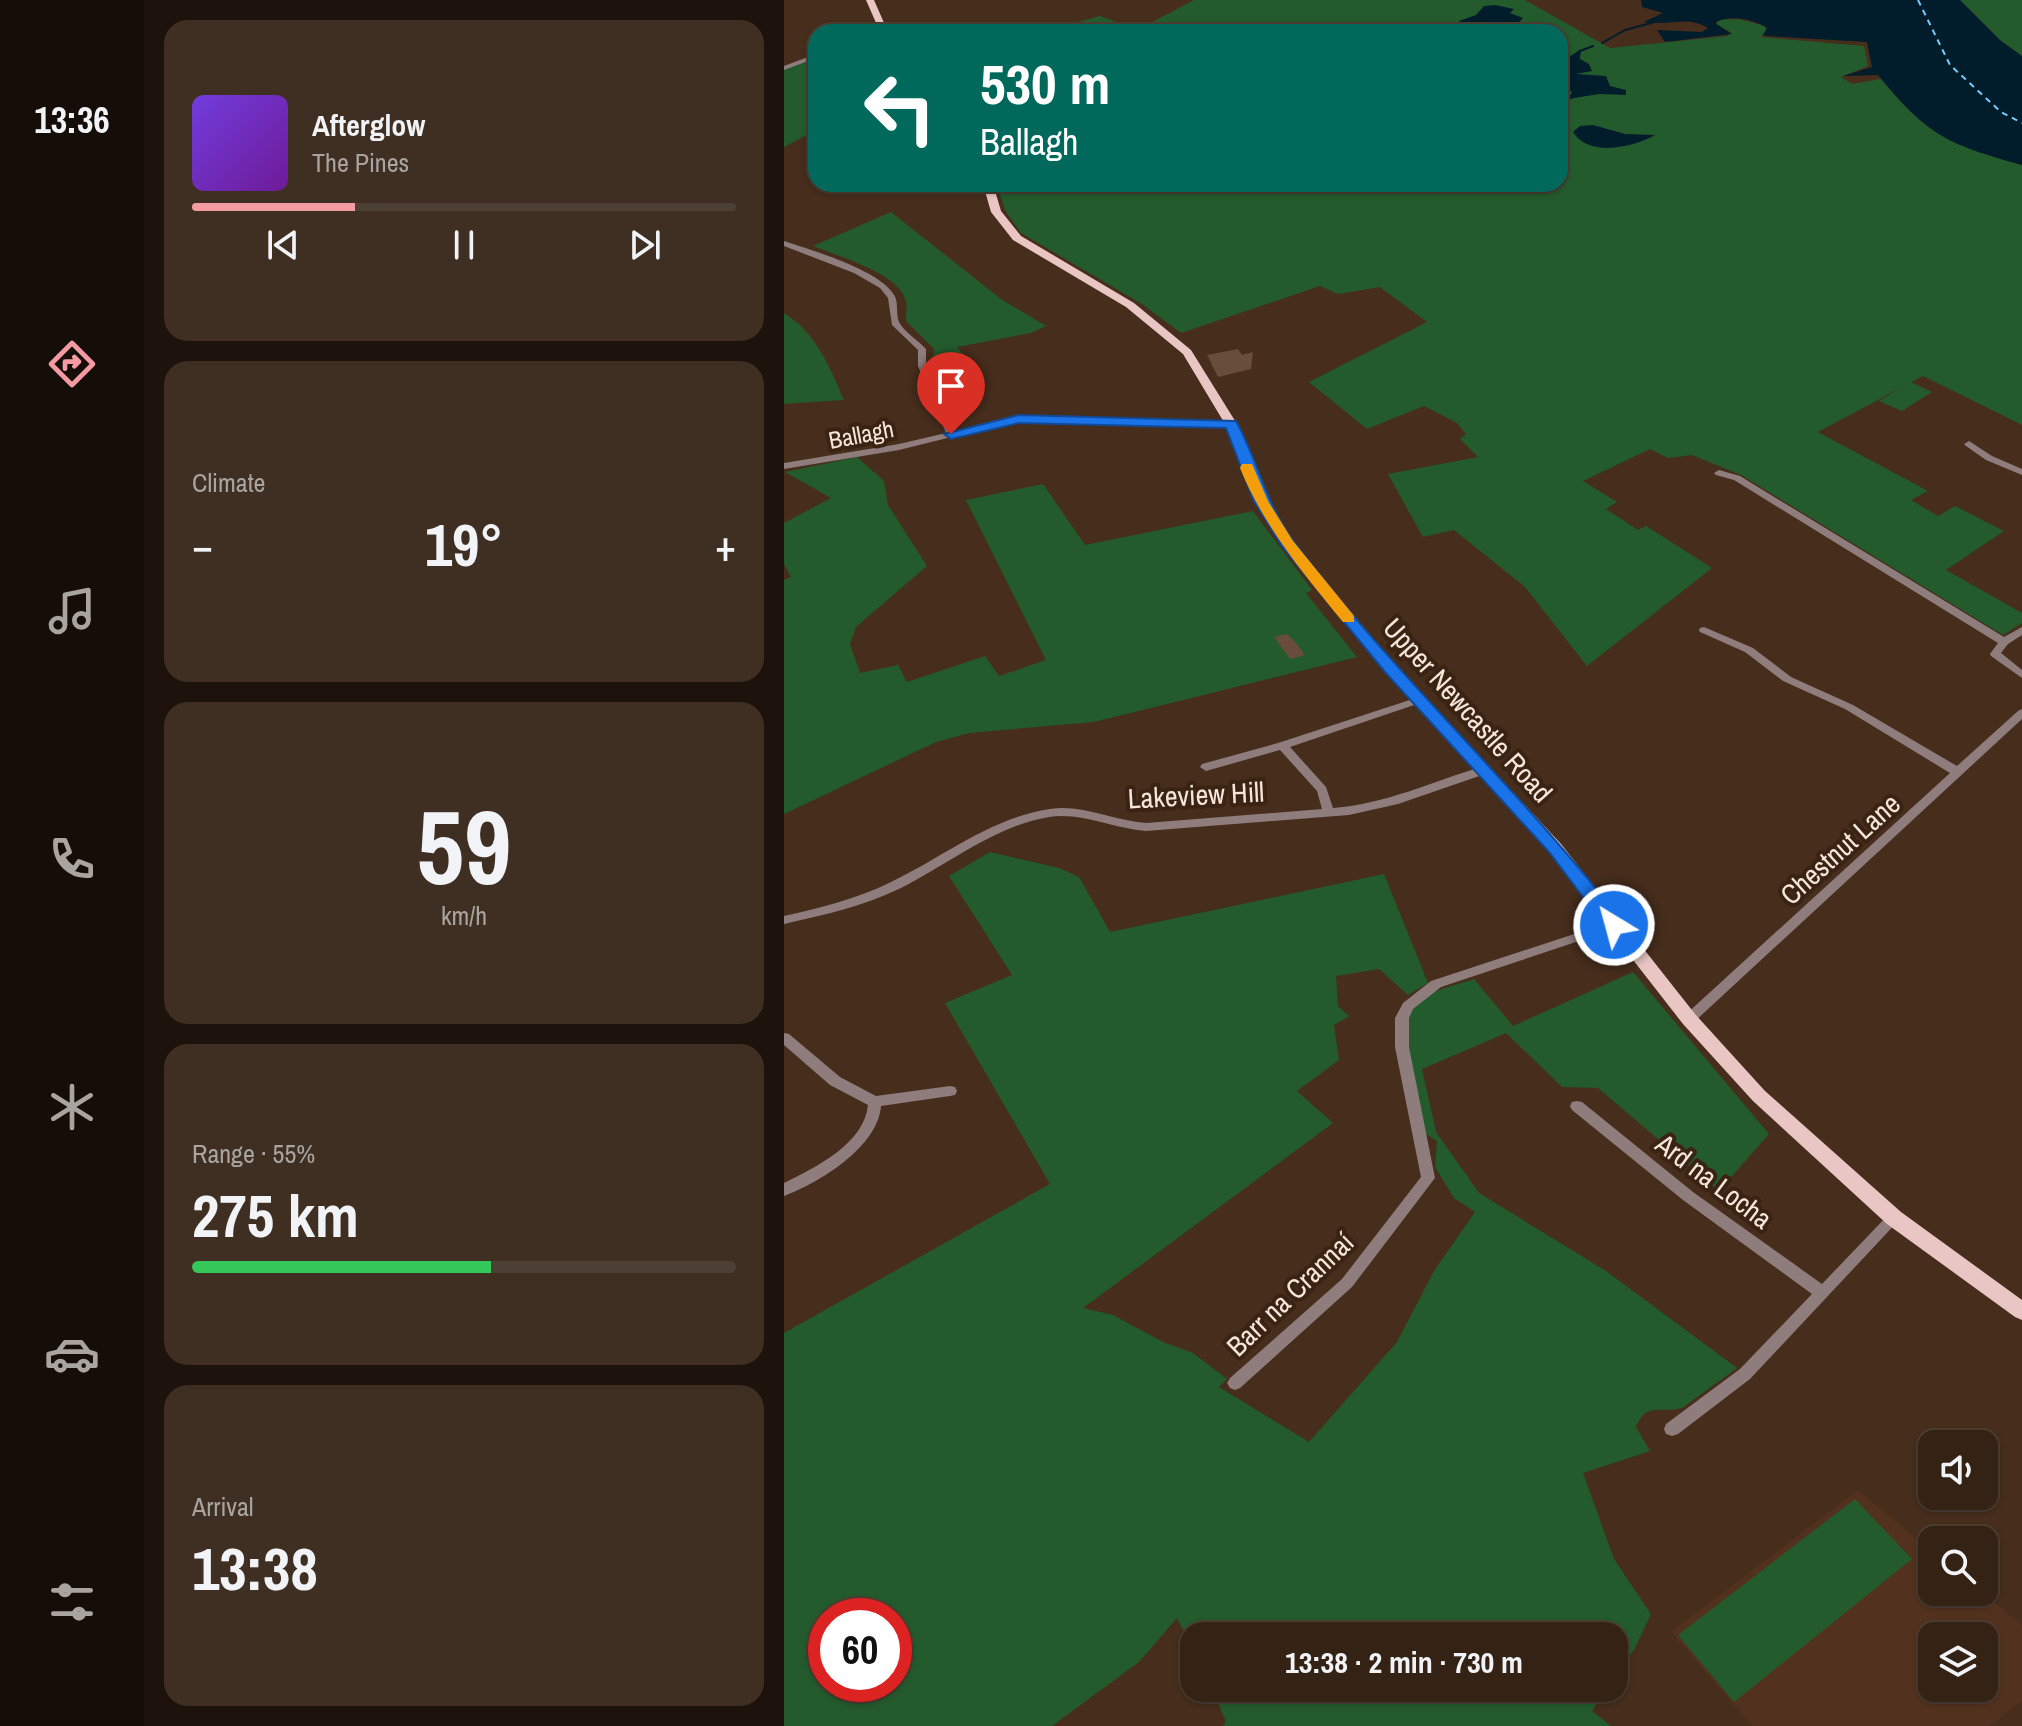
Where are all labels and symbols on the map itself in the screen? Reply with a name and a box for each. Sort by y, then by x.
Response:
pin [917,352,985,434]
street label: Ballagh [826,412,896,456]
street label: Upper Newcastle Road [1375,610,1561,810]
street label: Lakeview Hill [1127,772,1265,818]
street label: Chestnut Lane [1772,785,1908,913]
position arrow [1572,883,1656,967]
street label: Ard na Locha [1647,1124,1780,1237]
street label: Barr na Crannaí [1218,1223,1362,1364]
speed limit sign: 60 [808,1598,912,1702]

